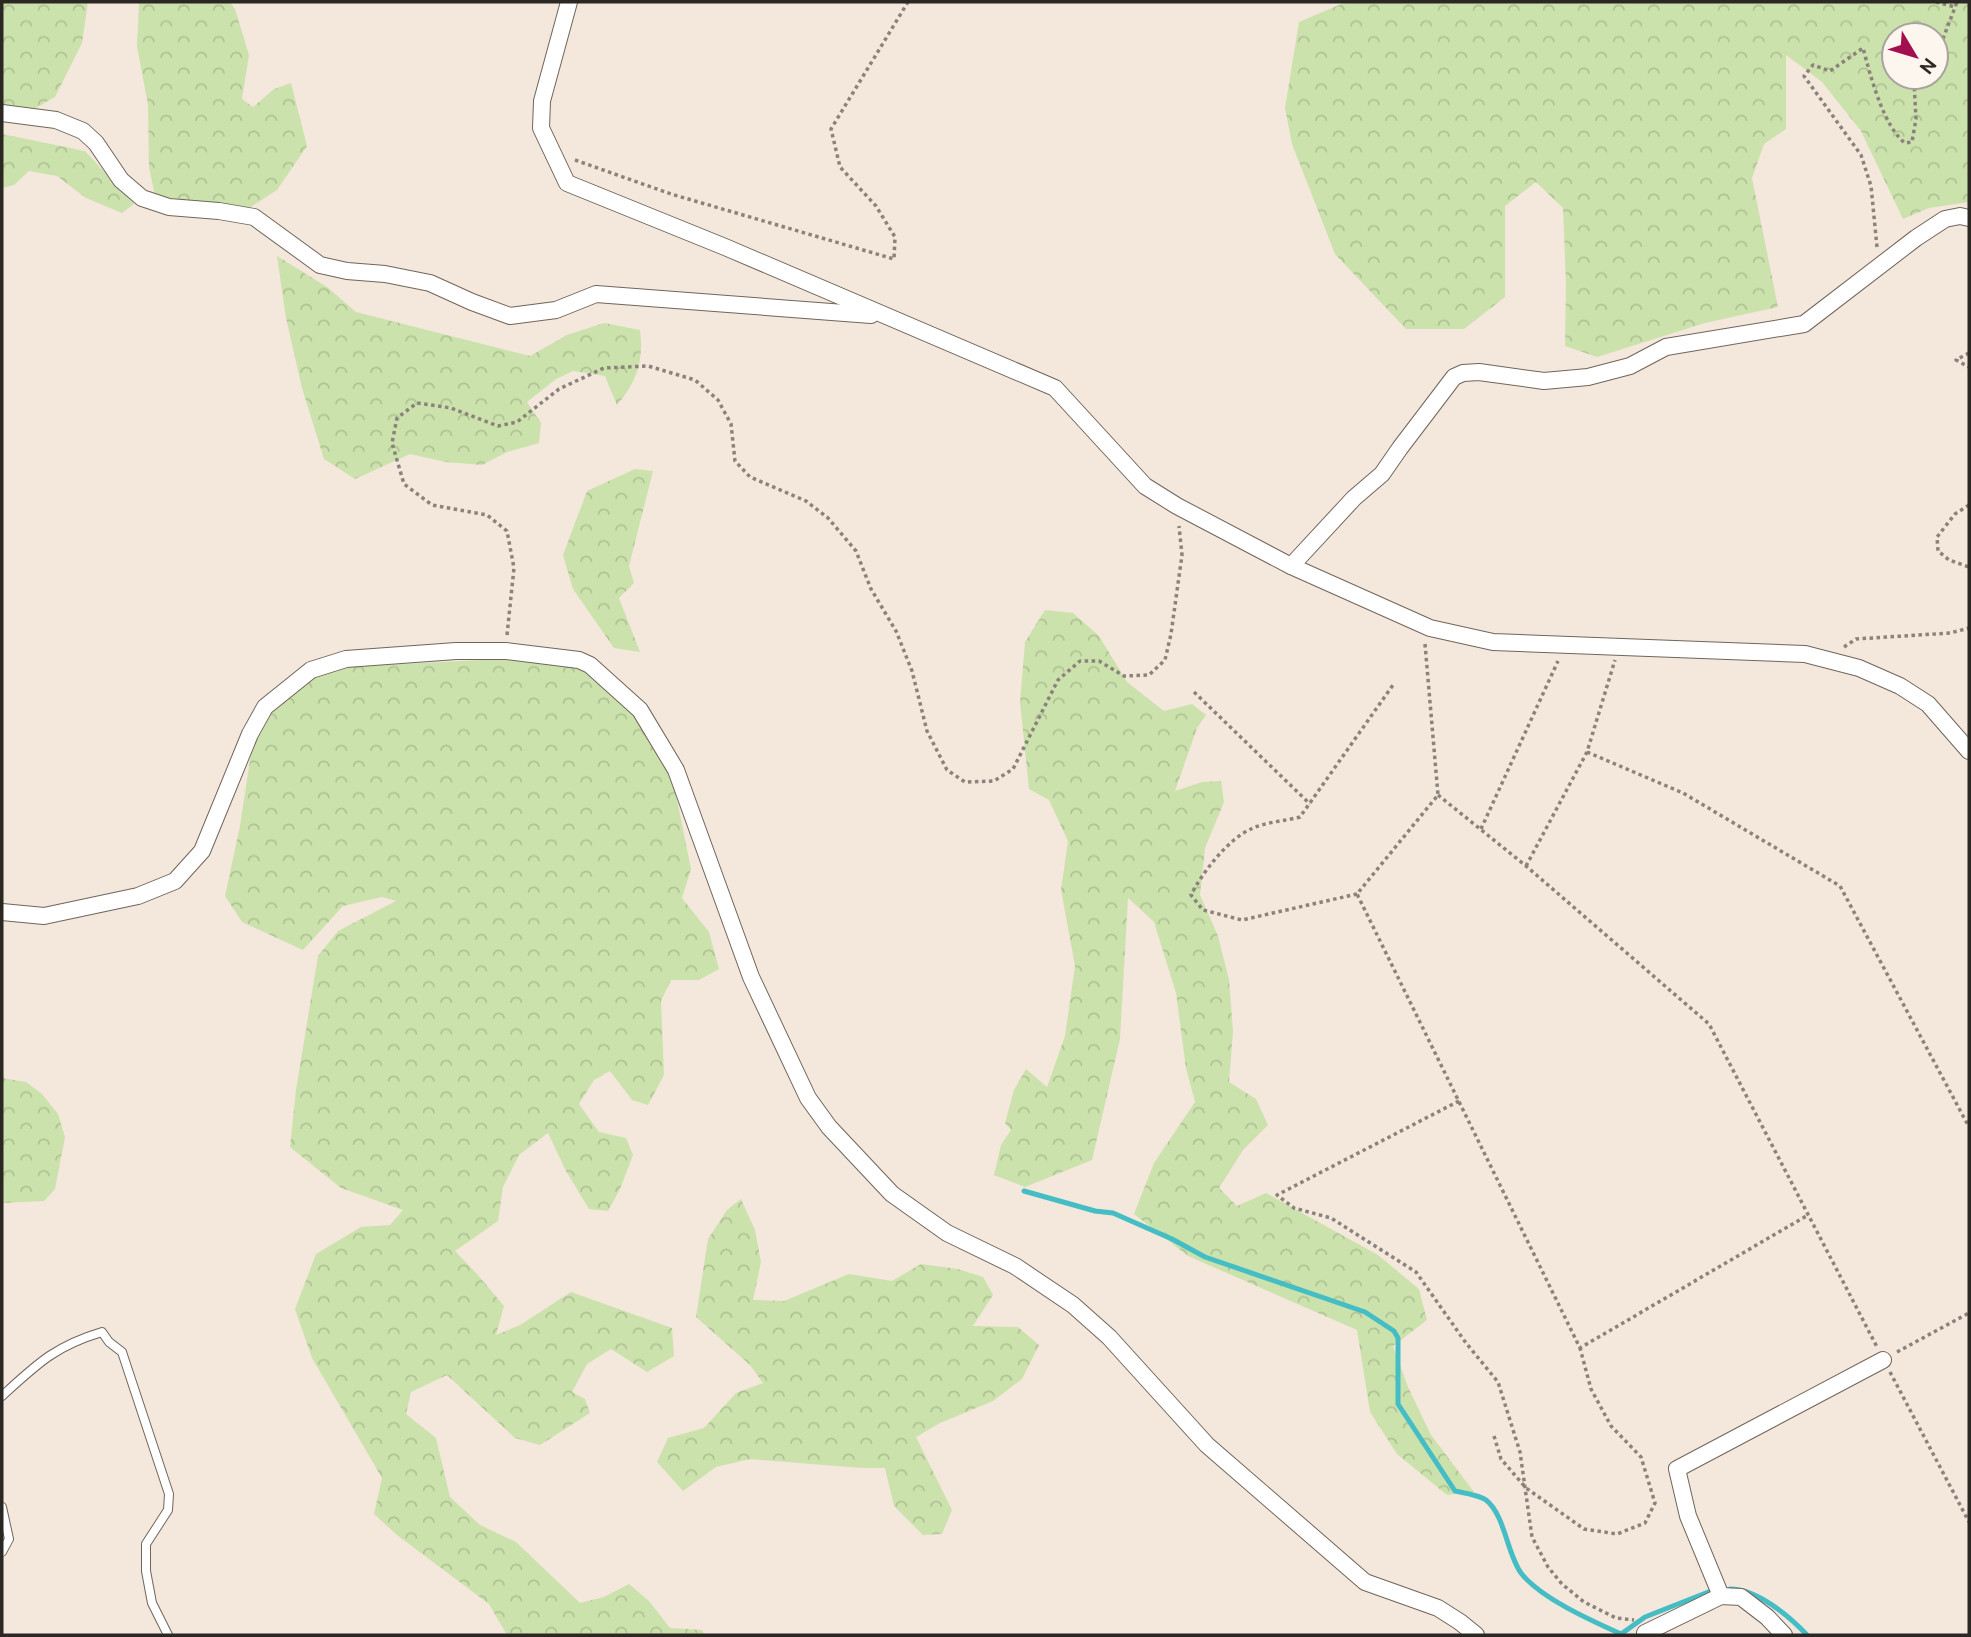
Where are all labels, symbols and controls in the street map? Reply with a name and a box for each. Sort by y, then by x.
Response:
north arrow [1880,21,1950,91]
text: N [1915,54,1941,79]

